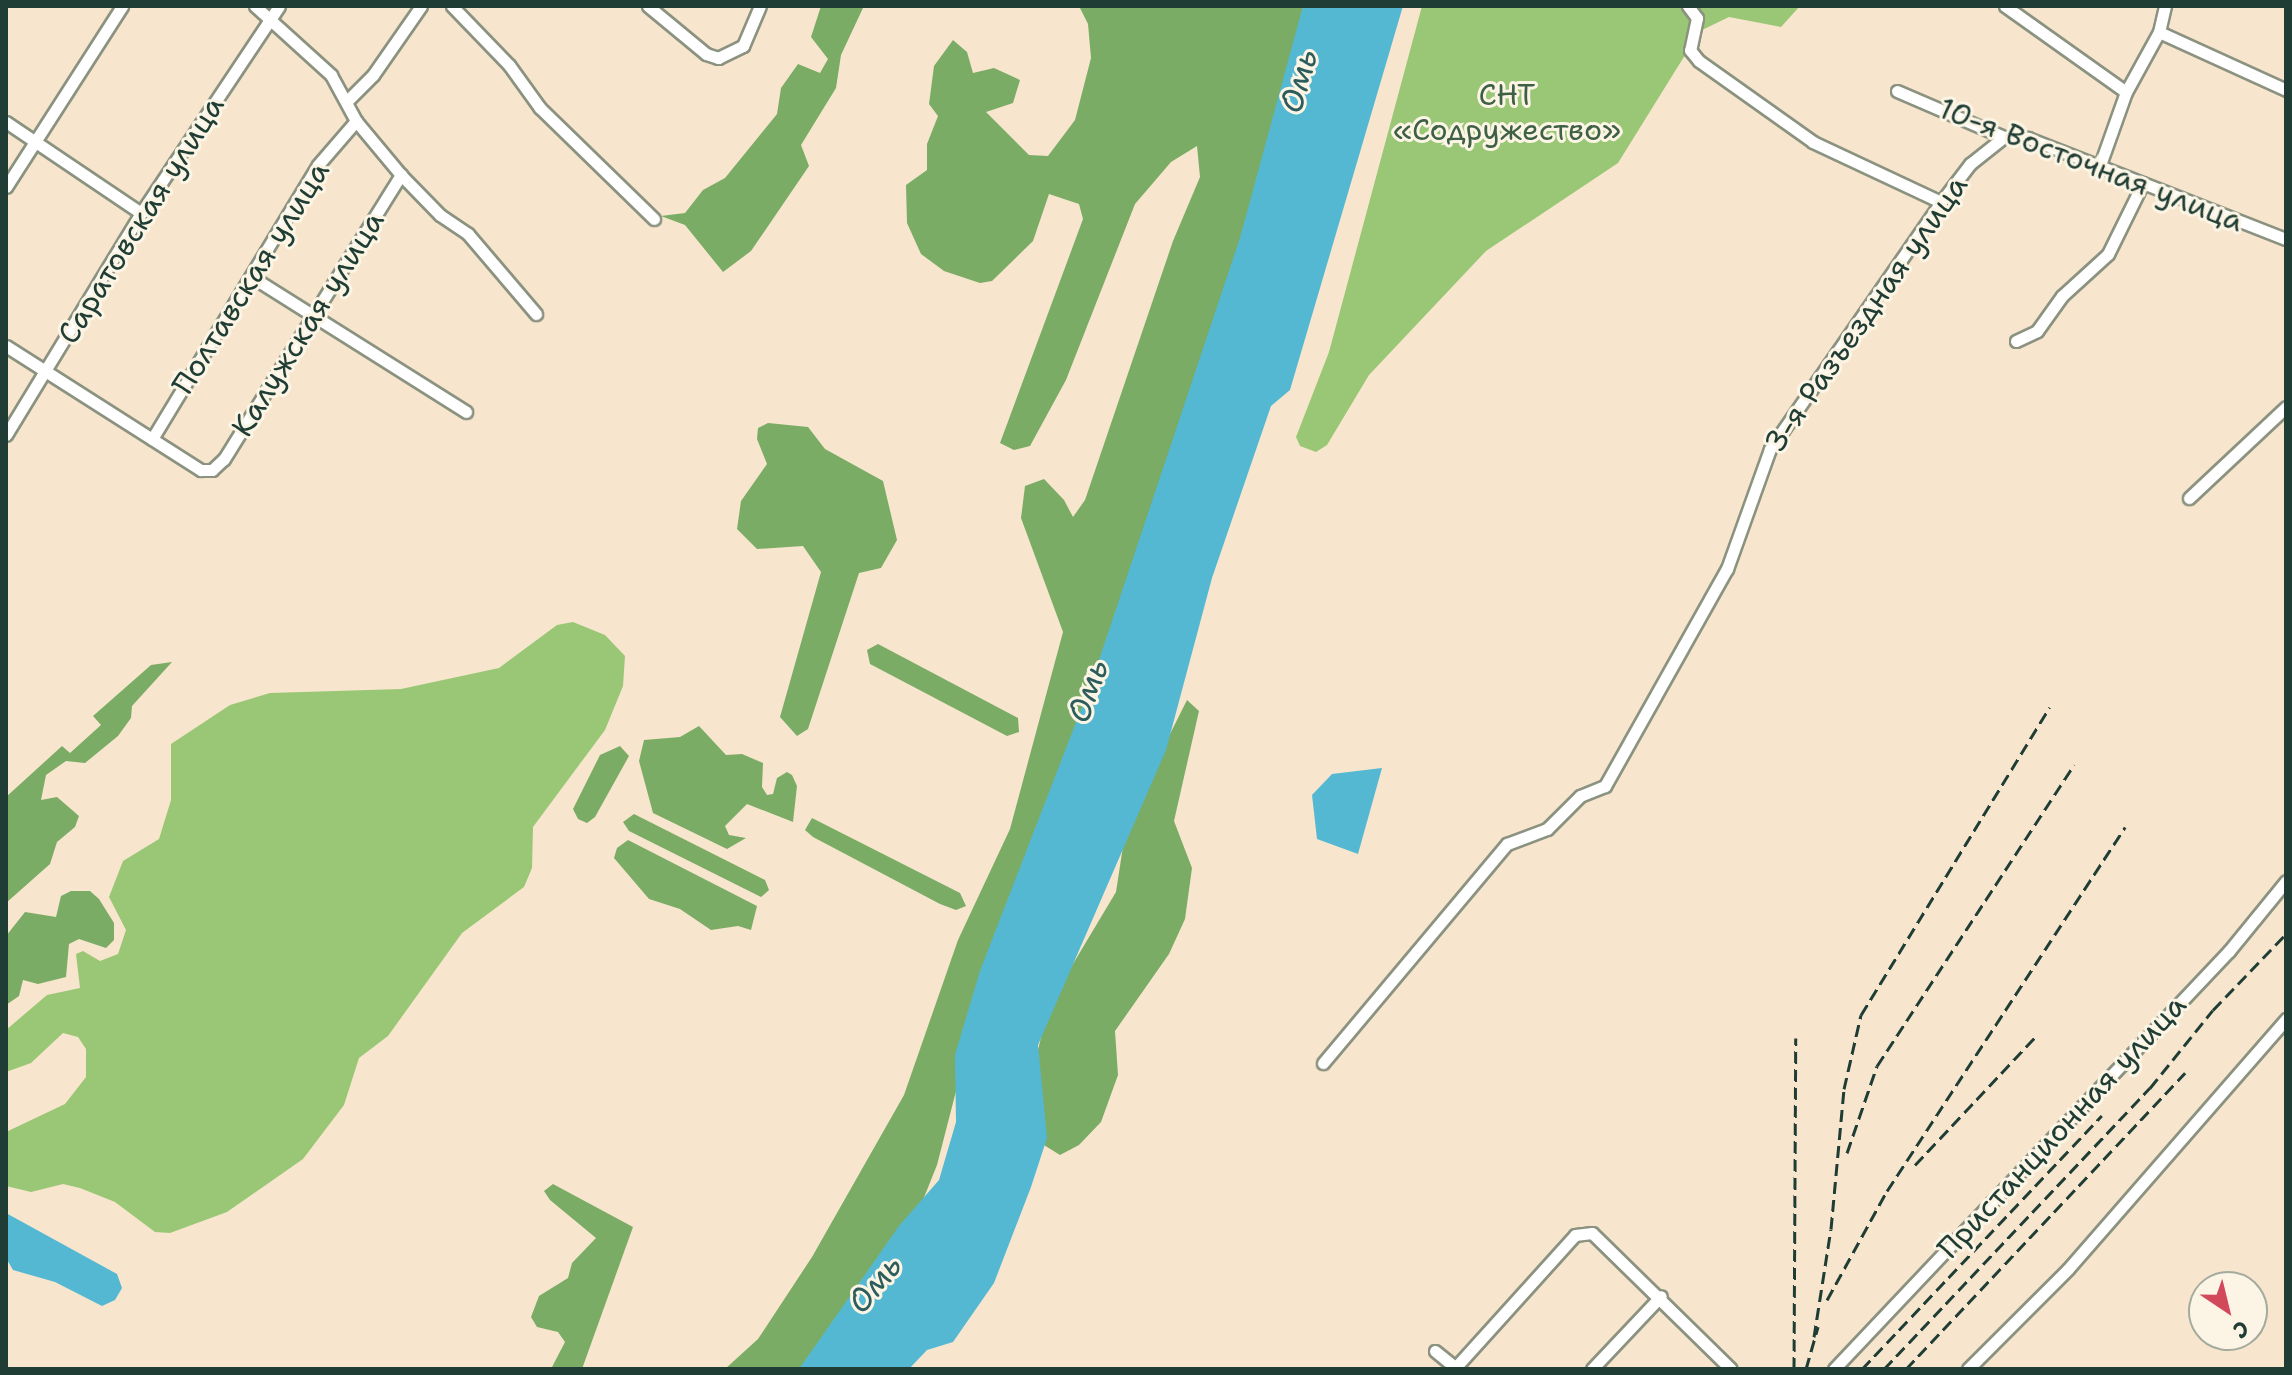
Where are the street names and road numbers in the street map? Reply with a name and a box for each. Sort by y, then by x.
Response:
street label: Саратовская улица [50,89,232,351]
street label: 10-я Восточная улица [1934,90,2248,240]
street label: Полтавская улица [165,155,337,401]
street label: 3-я Разъездная улица [1757,169,1975,459]
street label: Калужская улица [224,205,392,443]
street label: Пристанционная улица [1930,988,2194,1266]

